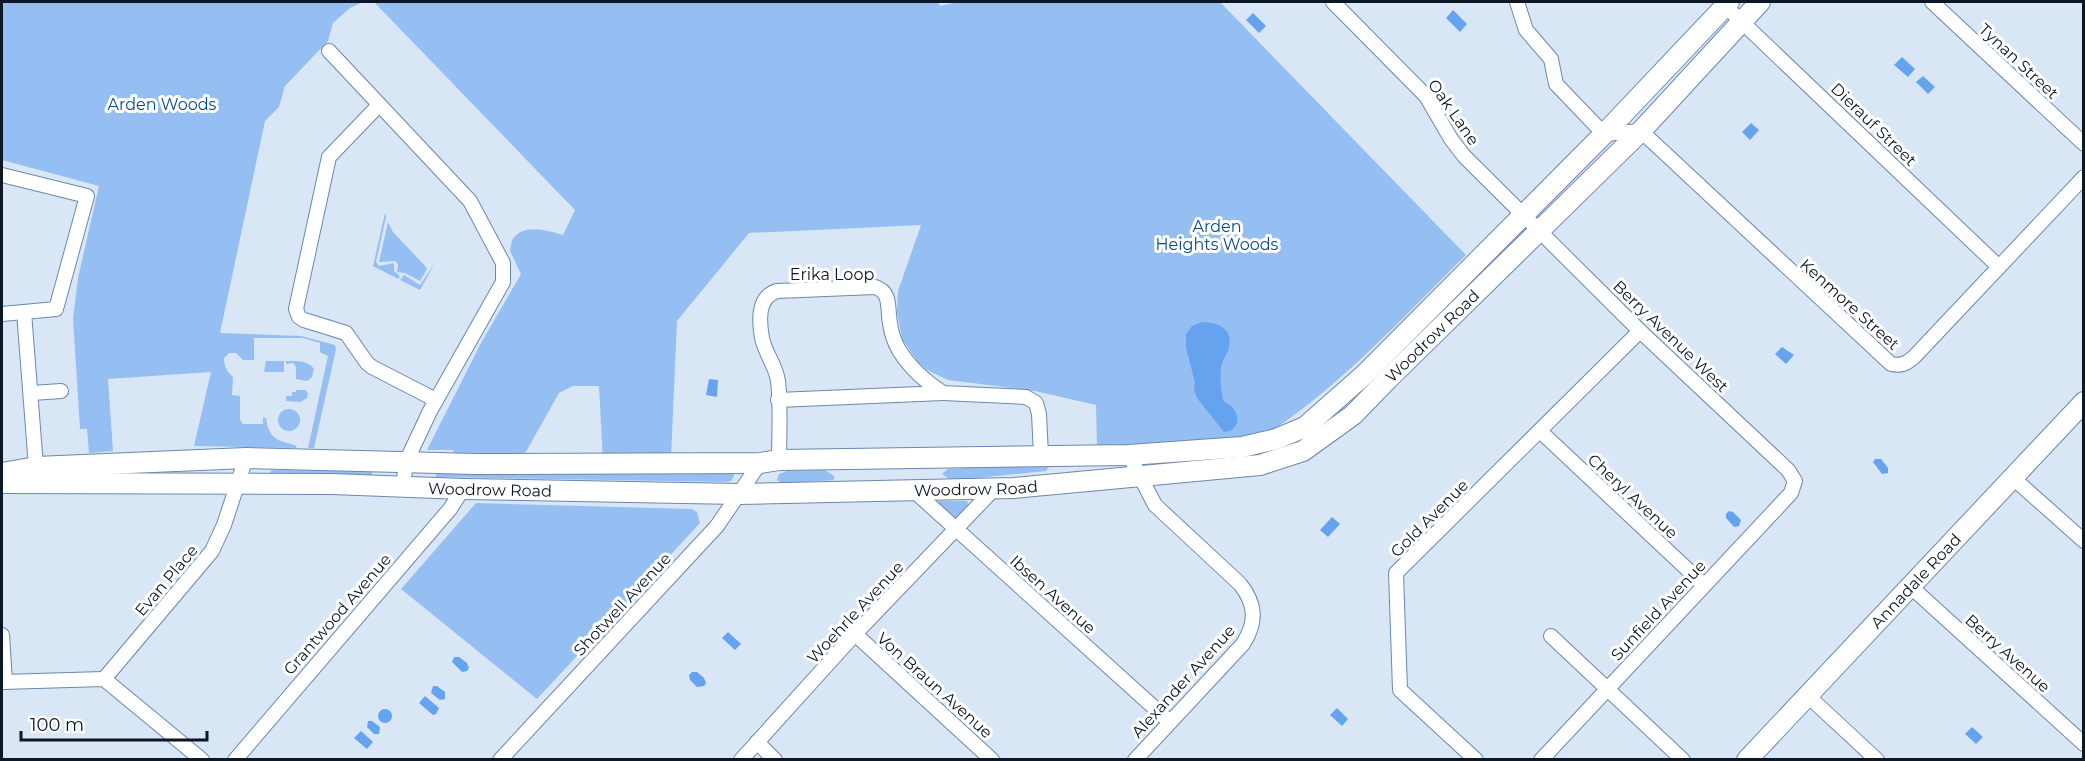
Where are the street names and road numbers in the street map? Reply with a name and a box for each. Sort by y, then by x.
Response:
street label: Tynan Street [1975,20,2063,103]
street label: Oak Lane [1424,76,1483,149]
street label: Dierauf Street [1827,79,1921,170]
street label: Kenmore Street [1796,255,1904,354]
street label: Erika Loop [790,265,874,284]
street label: Berry Avenue West [1609,277,1733,397]
street label: Woodrow Road [1381,286,1483,386]
street label: Cheryl Avenue [1584,450,1681,543]
street label: Gold Avenue [1387,476,1472,561]
street label: Woodrow Road [914,477,1039,500]
street label: Woodrow Road [428,479,552,501]
street label: Annadale Road [1867,530,1965,633]
street label: Evan Place [131,541,202,620]
street label: Shotwell Avenue [570,549,675,660]
street label: Grantwood Avenue [280,550,395,679]
street label: Ibsen Avenue [1006,551,1099,638]
street label: Sunfield Avenue [1607,556,1710,665]
street label: Woehrle Avenue [803,558,907,667]
street label: Berry Avenue [1961,610,2054,696]
street label: Alexander Avenue [1128,621,1239,742]
street label: Von Braun Avenue [873,629,996,742]

